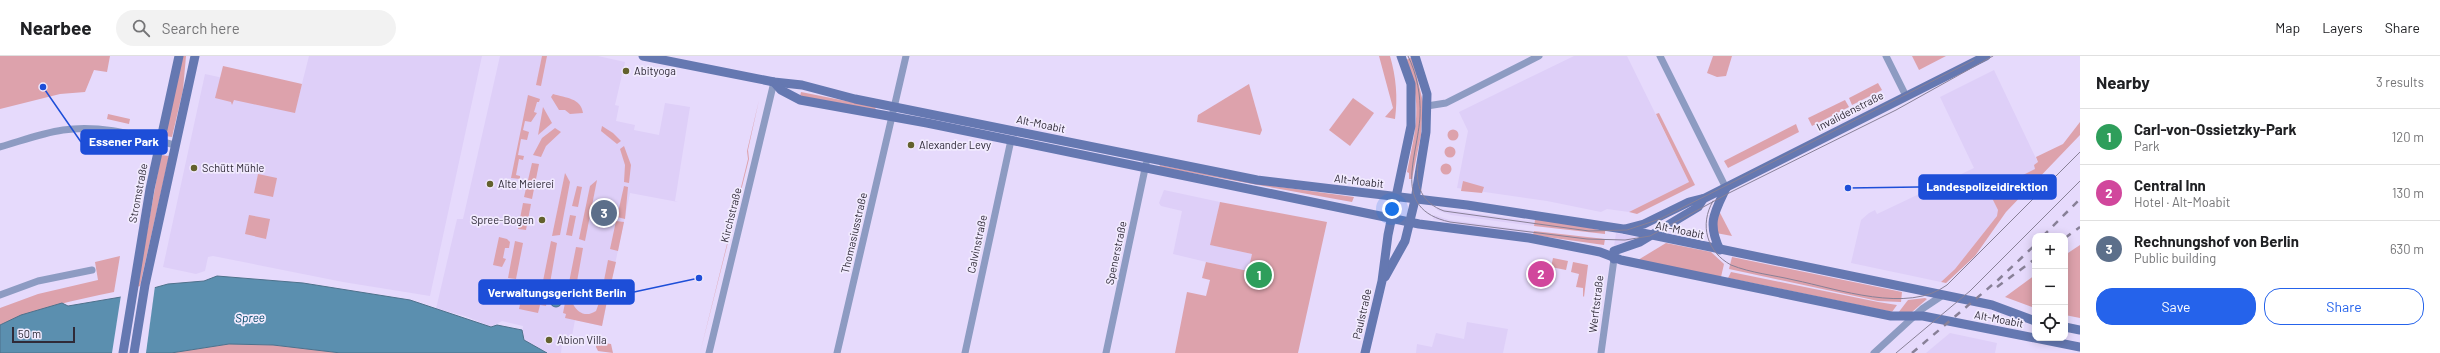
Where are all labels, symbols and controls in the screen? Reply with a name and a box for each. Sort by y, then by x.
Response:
search box [116,10,396,46]
text: Nearbee [20,16,92,39]
icon: search [130,17,152,39]
text: Search here [162,19,240,37]
text: Map [2275,19,2300,36]
text: Layers [2322,19,2363,36]
text: Share [2385,19,2420,36]
place label: Abityoga [634,64,676,77]
marker: Abityoga [621,66,631,76]
text: Nearby [2096,72,2150,92]
text: 3 results [2376,74,2424,90]
street label: Invalidenstraße [1814,88,1886,133]
street label: Alt-Moabit [1015,112,1067,135]
text: Carl-von-Ossietzky-Park [2134,120,2296,138]
text: 1 [2107,129,2111,145]
text: 120 m [2392,129,2424,145]
callout: Essener Park [81,130,167,154]
text: Essener Park [89,134,160,148]
place label: Alexander Levy [919,138,991,151]
text: Park [2134,138,2160,154]
marker: Alexander Levy [906,140,916,150]
place label: Schütt Mühle [202,161,264,174]
street label: Stromstraße [125,162,150,224]
marker: Schütt Mühle [189,163,199,173]
street label: Alt-Moabit [1334,171,1385,190]
callout: Landespolizeidirektion [1919,175,2056,199]
text: Central Inn [2134,176,2206,194]
place label: Alte Meierei [498,177,554,190]
marker: Alte Meierei [485,179,495,189]
text: Landespolizeidirektion [1926,179,2048,193]
text: 2 [2105,185,2113,201]
text: 130 m [2392,185,2424,201]
street label: Kirchstraße [717,186,744,244]
street label: Thomasiusstraße [838,191,869,275]
text: Hotel · Alt-Moabit [2134,194,2231,210]
pin: 3 [591,198,617,228]
your location [1382,199,1402,219]
place label: Spree-Bogen [471,213,534,226]
street label: Calvinstraße [964,213,989,274]
marker: Spree-Bogen [537,215,547,225]
street label: Alt-Moabit [1654,218,1706,241]
street label: Spenerstraße [1102,220,1129,286]
text: Rechnungshof von Berlin [2134,232,2299,250]
map controls [2032,233,2068,341]
button: + [2032,233,2068,269]
text: 3 [2105,241,2113,257]
text: 630 m [2390,241,2424,257]
text: Public building [2134,250,2216,266]
pin: 2 [1528,259,1554,289]
pin: 1 [1246,260,1272,290]
button: − [2032,269,2068,305]
street label: Werftstraße [1586,274,1606,333]
callout: Verwaltungsgericht Berlin [479,280,634,304]
text: Verwaltungsgericht Berlin [488,285,626,299]
street label: Paulstraße [1349,287,1374,340]
button: Save [2096,288,2256,325]
button: Share [2264,288,2424,325]
button: locate [2032,305,2068,341]
street label: Alt-Moabit [1973,307,2025,330]
water label: Spree [235,309,265,325]
scale bar [12,325,75,344]
text: 50 m [18,327,41,340]
place label: Abion Villa [557,333,607,346]
marker: Abion Villa [544,335,554,345]

